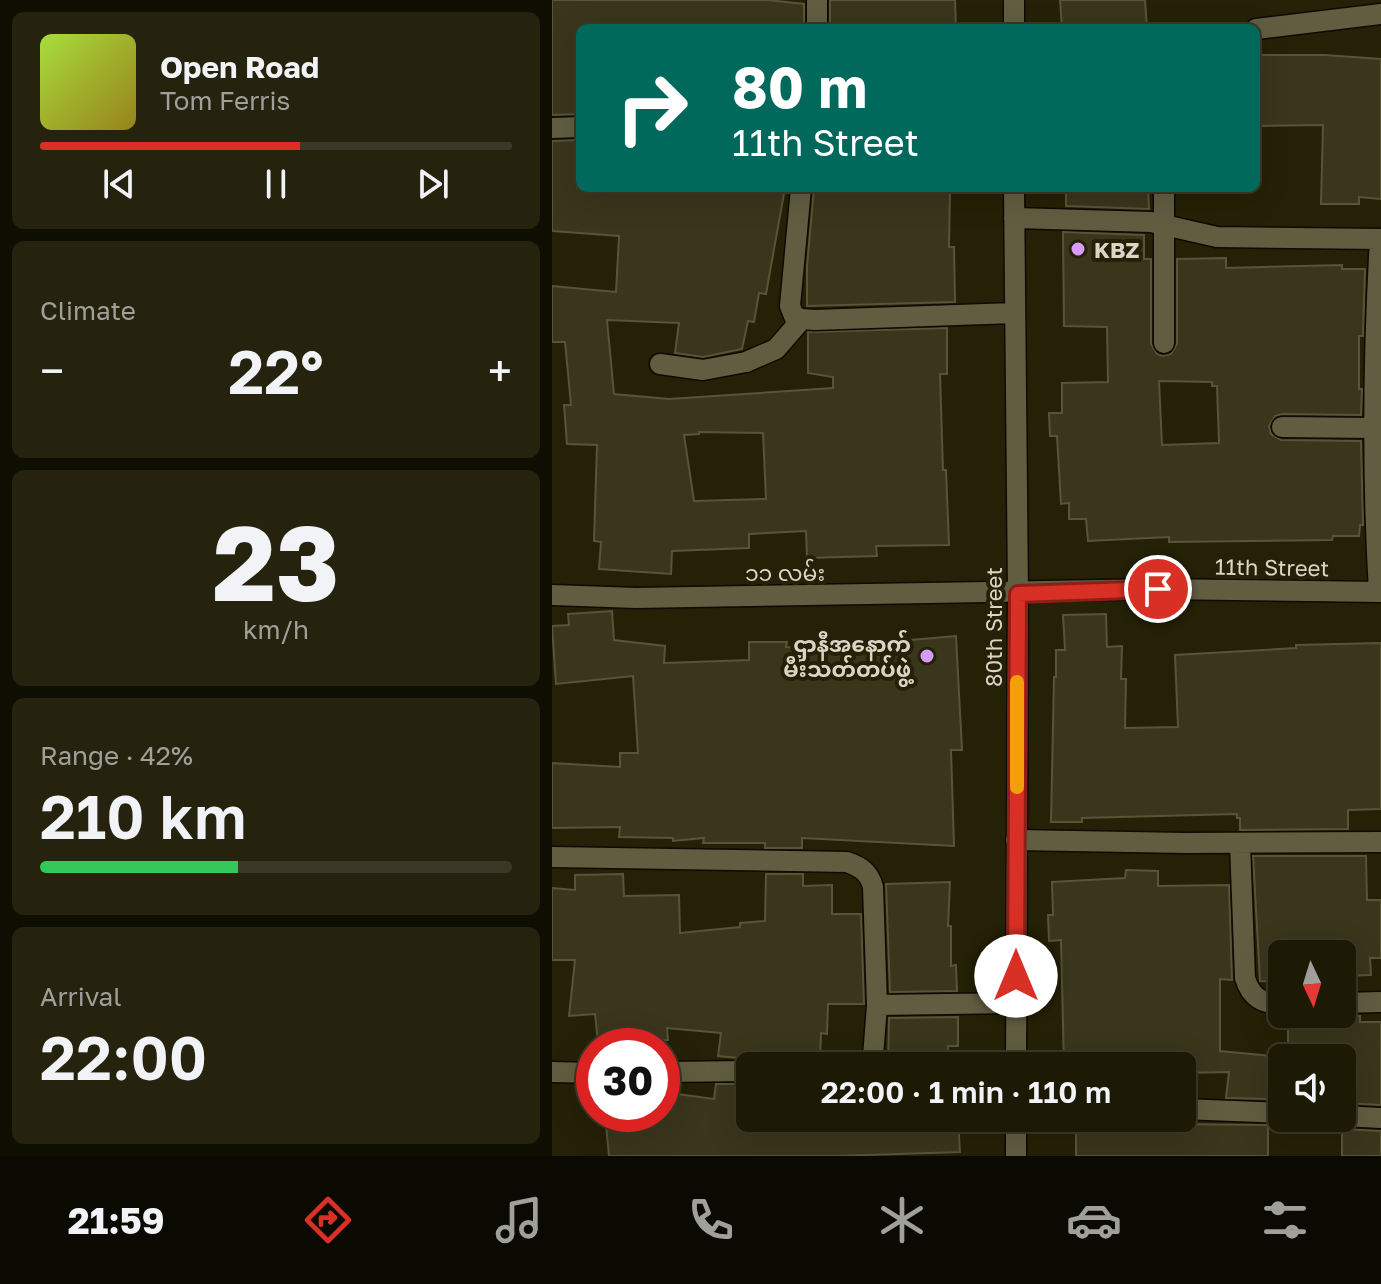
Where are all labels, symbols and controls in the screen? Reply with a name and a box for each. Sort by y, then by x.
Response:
text: Open Road [160,49,319,85]
text: 80 m [732,53,867,120]
icon: right [600,56,704,160]
text: Tom Ferris [160,85,290,116]
text: 11th Street [732,121,919,164]
icon: previous [97,162,141,206]
icon: pause [254,162,298,206]
icon: next [411,162,455,206]
place label: KBZ [1094,236,1139,263]
marker: KBZ [1069,240,1087,258]
text: Climate [40,295,136,326]
text: 22° [228,335,324,407]
text: − [40,344,64,397]
text: + [488,344,512,397]
text: 23 [213,499,339,624]
street label: 11th Street [1215,553,1329,581]
pin [1124,555,1192,623]
street label: ၁၁ လမ်း [745,558,825,586]
street label: 80th Street [980,567,1007,687]
icon: arrive [1136,567,1180,611]
text: km/h [243,614,309,645]
place label: ဌာနီအနောက် မီးသတ်တပ်ဖွဲ့ [783,629,914,687]
marker: ဌာနီအနောက် မီးသတ်တပ်ဖွဲ့ [918,647,936,665]
text: Range · 42% [40,740,193,771]
text: 210 km [40,780,247,852]
position arrow [974,934,1058,1018]
north arrow [1268,940,1356,1028]
map controls [1268,940,1356,1132]
text: Arrival [40,981,121,1012]
text: 22:00 [40,1021,207,1093]
speed limit sign: 30 [576,1028,680,1132]
button: sound [1268,1044,1356,1132]
text: 22:00 · 1 min · 110 m [821,1074,1111,1110]
icon: directions [300,1192,356,1248]
icon: music [491,1192,547,1248]
icon: phone [683,1192,739,1248]
icon: climate [874,1192,930,1248]
icon: car [1066,1192,1122,1248]
icon: filters [1257,1192,1313,1248]
text: 21:59 [68,1199,165,1242]

